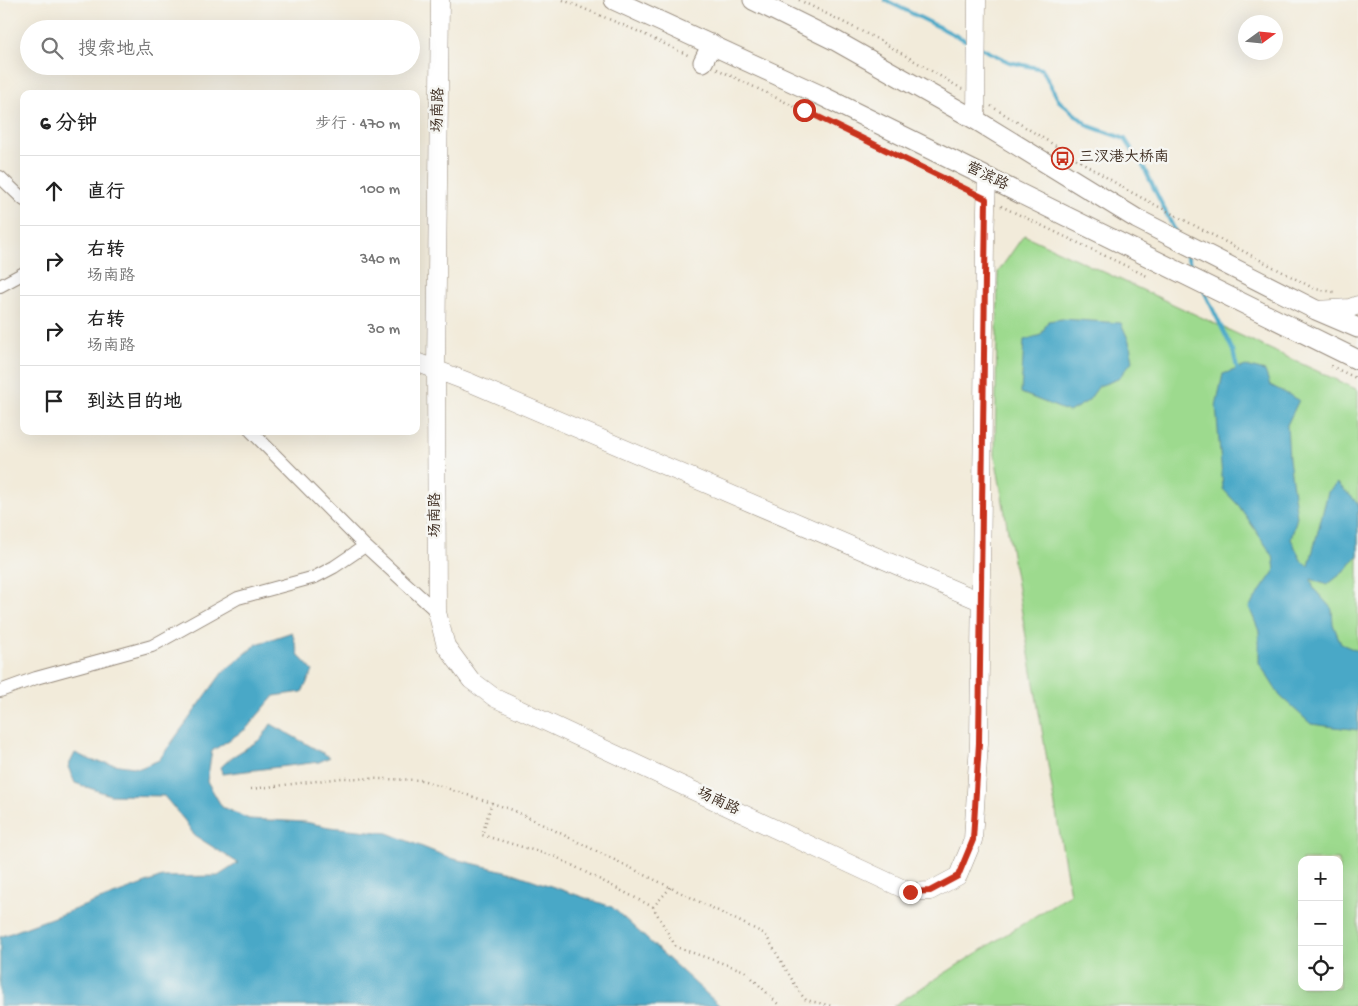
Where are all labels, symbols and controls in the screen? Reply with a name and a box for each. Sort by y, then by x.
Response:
north arrow [1238,15,1283,60]
search box [20,20,420,75]
icon: search [38,34,66,62]
text: 搜索地点 [78,39,154,62]
street label: 场南路 [429,87,448,133]
route start [793,99,816,122]
text: 6 分钟 [40,113,98,138]
text: 步行 · 470 m [315,116,400,135]
bus stop icon: 三汊港大桥南 [1051,146,1075,170]
place label: 三汊港大桥南 [1079,148,1169,167]
street label: 营滨路 [963,159,1011,195]
icon: ahead [40,177,68,205]
text: 100 m [360,181,400,200]
text: 直行 [87,182,125,205]
text: 右转 [87,240,125,263]
icon: right [40,247,68,275]
text: 340 m [360,251,400,270]
text: 场南路 [87,268,135,287]
text: 右转 [87,310,125,333]
icon: right [40,317,68,345]
text: 30 m [367,321,400,340]
text: 场南路 [87,338,135,357]
icon: arrive [40,387,68,415]
text: 到达目的地 [87,392,182,415]
street label: 场南路 [426,492,445,538]
street label: 场南路 [694,783,743,820]
map controls [1298,856,1343,991]
button: + [1298,856,1343,901]
route end [899,881,922,904]
button: − [1298,901,1343,946]
button: locate [1298,946,1343,991]

